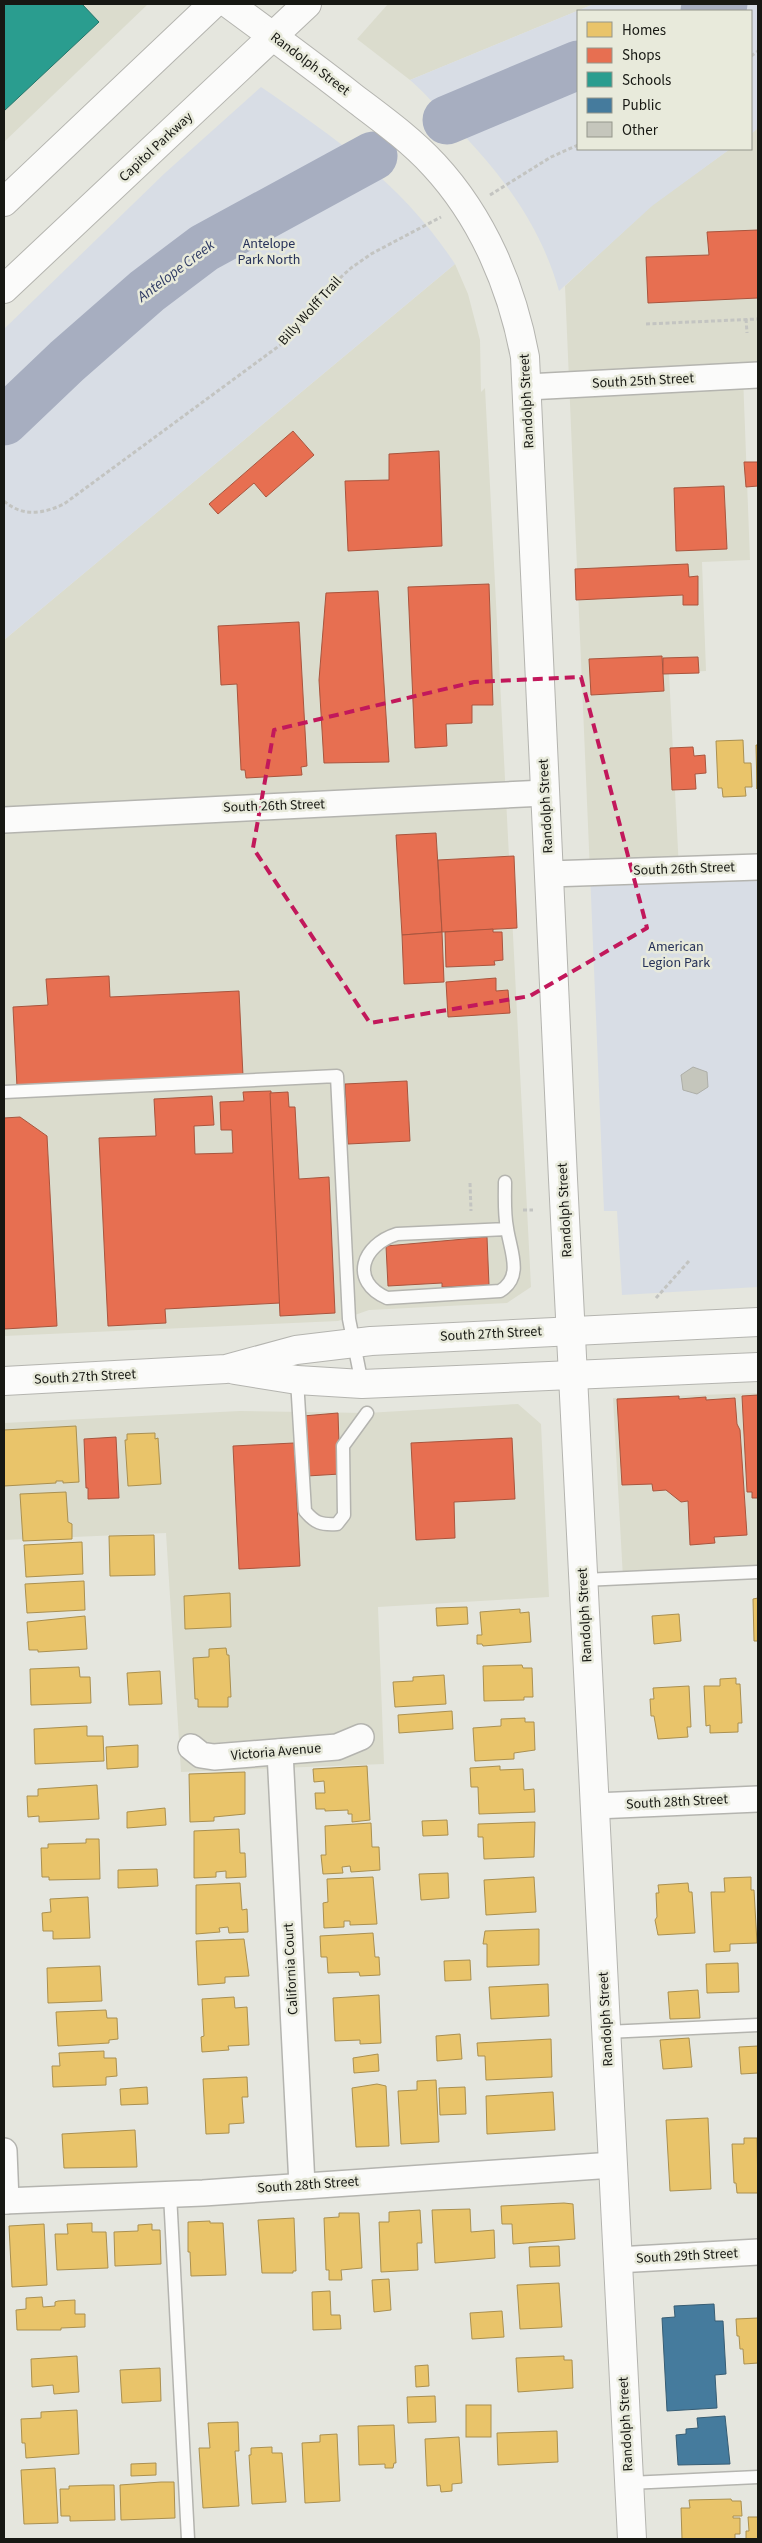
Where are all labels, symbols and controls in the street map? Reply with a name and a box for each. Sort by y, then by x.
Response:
legend [577,10,752,150]
text: Homes [622,20,666,41]
street label: Randolph Street [266,27,354,101]
text: Shops [622,45,661,66]
text: Schools [622,70,671,91]
text: Public [622,95,661,116]
street label: Capitol Parkway [115,107,198,187]
text: Other [622,120,659,141]
water label: Antelope Creek [132,234,220,308]
park label: Antelope Park North [238,234,300,270]
street label: Billy Wolff Trail [274,272,347,350]
street label: Randolph Street [515,353,539,449]
street label: South 25th Street [592,368,695,394]
street label: Randolph Street [534,758,558,854]
street label: South 26th Street [223,794,326,818]
street label: South 26th Street [633,857,736,881]
park label: American Legion Park [642,937,710,973]
street label: Randolph Street [553,1162,577,1258]
street label: South 27th Street [440,1321,543,1347]
street label: South 27th Street [34,1364,137,1390]
street label: Randolph Street [573,1567,597,1663]
street label: Victoria Avenue [230,1738,322,1766]
street label: South 28th Street [626,1789,729,1815]
street label: California Court [279,1922,303,2016]
street label: Randolph Street [594,1971,618,2067]
street label: South 28th Street [256,2171,360,2199]
street label: South 29th Street [636,2243,739,2269]
street label: Randolph Street [614,2376,638,2472]

